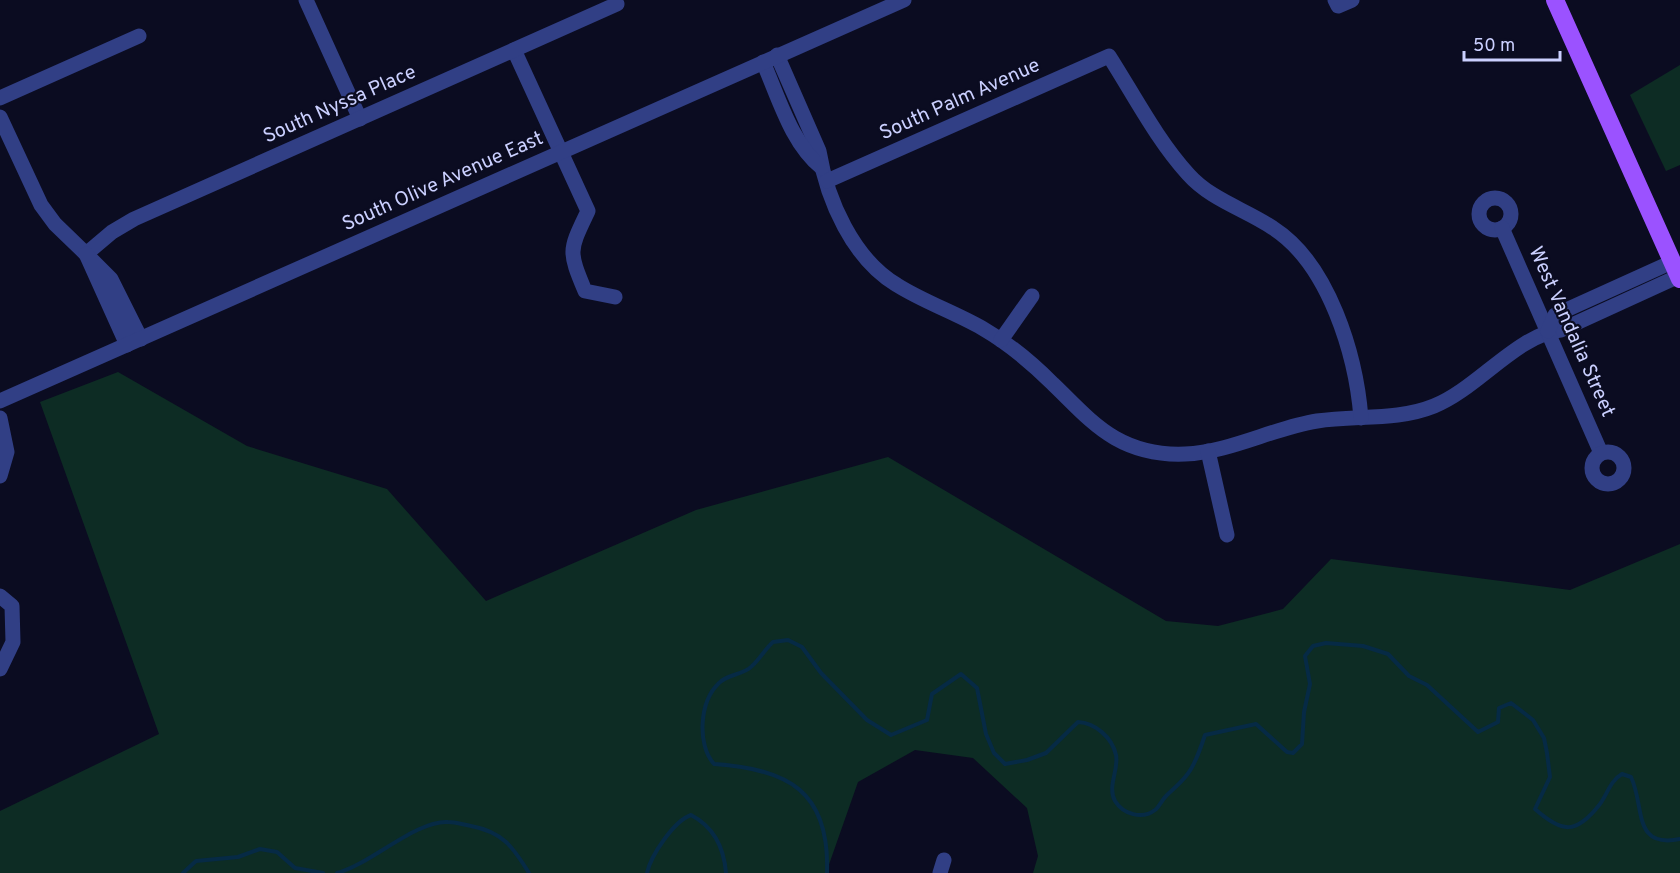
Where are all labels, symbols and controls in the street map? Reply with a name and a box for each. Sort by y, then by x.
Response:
scale bar [1464,24,1560,62]
text: 50 m [1473,35,1515,58]
street label: South Palm Avenue [876,53,1044,147]
street label: South Nyssa Place [259,60,421,150]
street label: South Olive Avenue East [338,126,548,238]
street label: West Vandalia Street [1522,243,1620,421]

